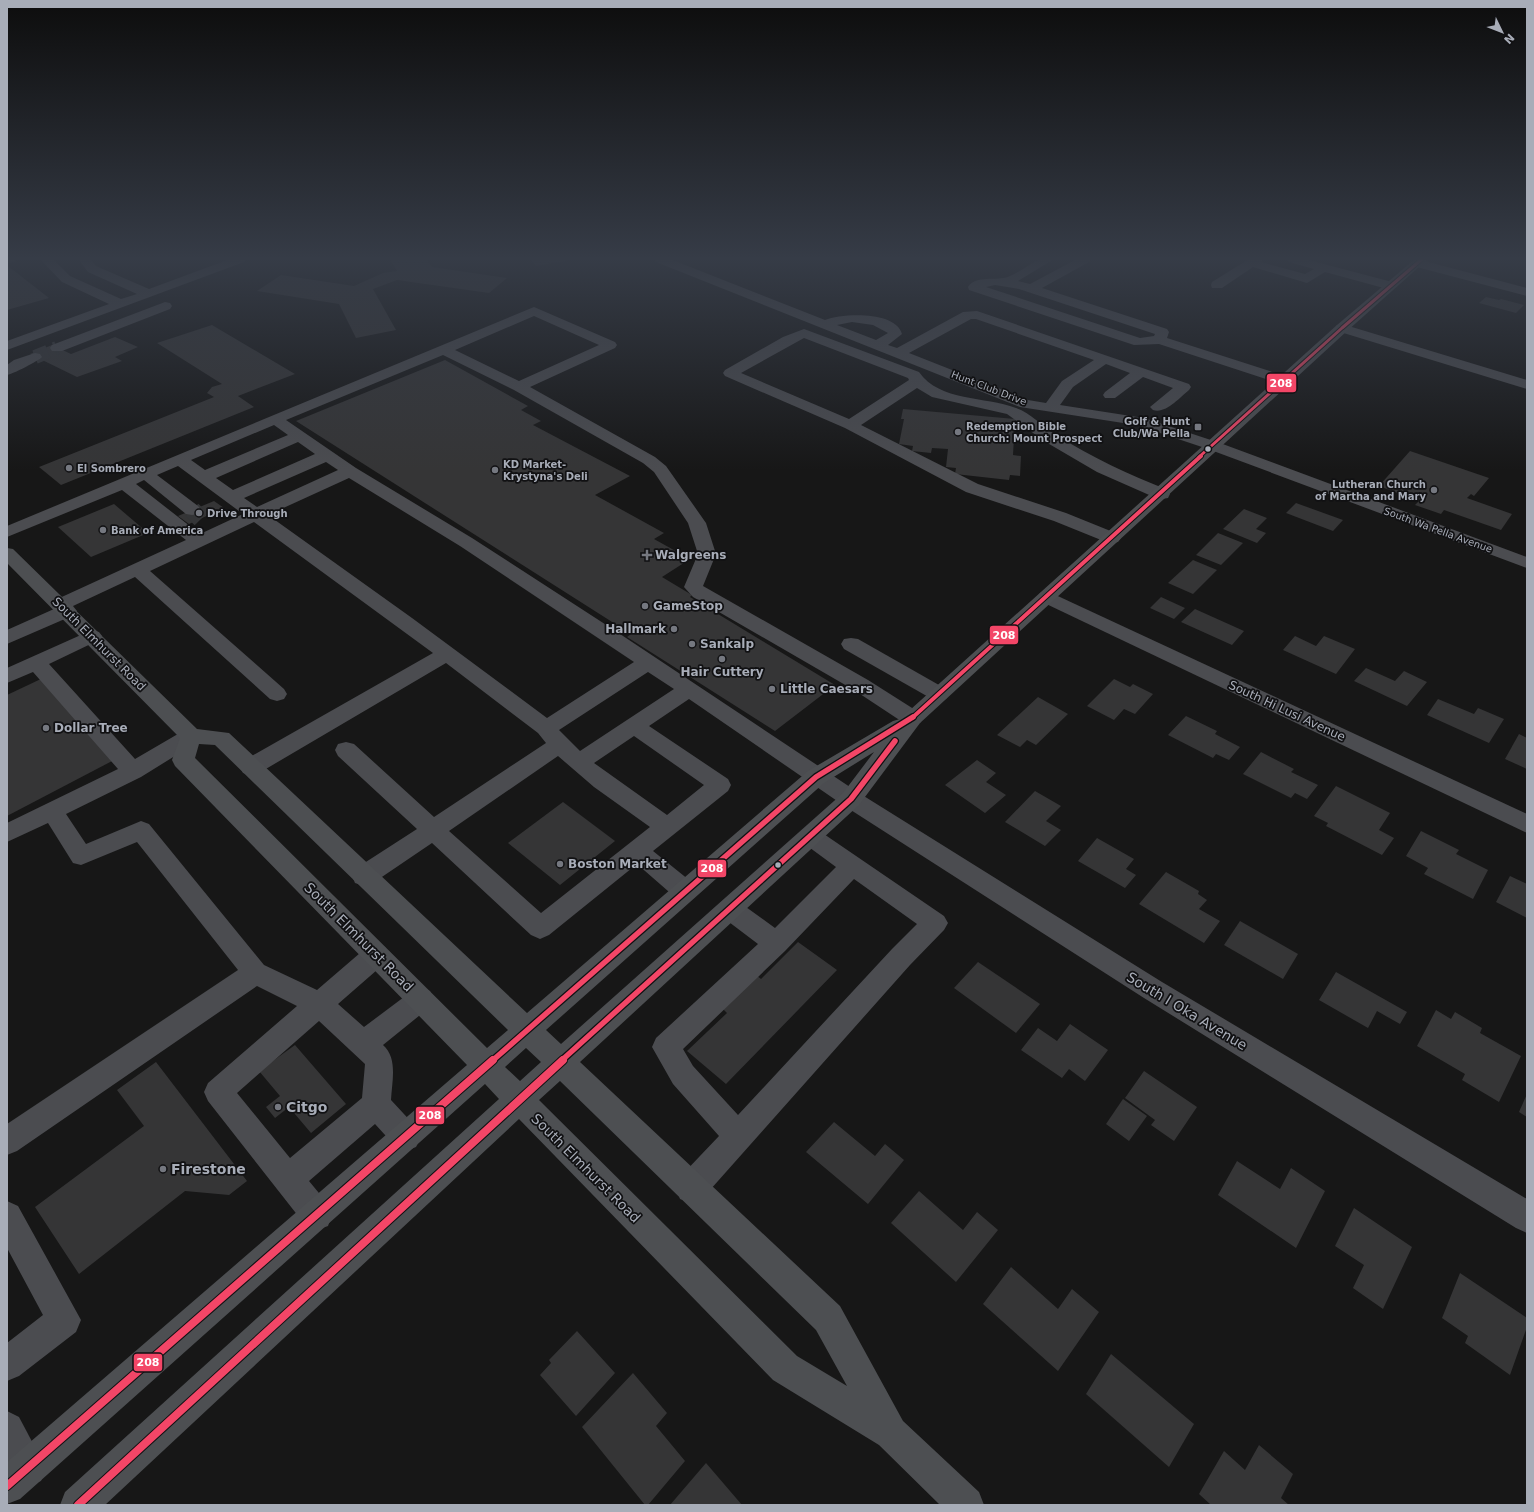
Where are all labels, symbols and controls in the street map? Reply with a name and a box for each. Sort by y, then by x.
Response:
north arrow [1482,12,1522,52]
text: N [1501,31,1517,46]
street label: Hunt Club Drive [950,369,1028,407]
line badge: 208 [1266,373,1297,393]
text: 208 [1270,377,1292,390]
place label: Golf & Hunt Club/Wa Pella [1113,416,1190,439]
place label: Redemption Bible Church: Mount Prospect [966,421,1102,444]
marker: Golf & Hunt Club/Wa Pella [1193,422,1203,432]
marker: Redemption Bible Church: Mount Prospect [953,427,963,437]
unlabelled marker [1203,444,1213,454]
place label: KD Market- Krystyna's Deli [503,459,588,482]
marker: El Sombrero [64,463,74,473]
place label: El Sombrero [77,463,146,474]
marker: KD Market- Krystyna's Deli [490,465,500,475]
place label: Lutheran Church of Martha and Mary [1315,479,1426,502]
marker: Lutheran Church of Martha and Mary [1429,485,1439,495]
street label: South Wa Pella Avenue [1382,505,1494,555]
marker: Drive Through [194,508,204,518]
place label: Drive Through [207,508,288,519]
marker: Bank of America [98,525,108,535]
place label: Bank of America [111,525,203,536]
place label: Walgreens [655,548,727,562]
marker: Walgreens [642,550,652,560]
street label: South Elmhurst Road [49,594,149,694]
place label: GameStop [653,599,723,613]
marker: GameStop [640,601,650,611]
place label: Hallmark [605,622,667,636]
marker: Hallmark [669,624,679,634]
line badge: 208 [989,625,1019,645]
text: 208 [993,629,1015,642]
place label: Sankalp [700,637,754,651]
marker: Sankalp [687,639,697,649]
marker: Hair Cuttery [717,654,727,664]
place label: Hair Cuttery [680,665,764,679]
street label: South Hi Lusi Avenue [1227,678,1347,744]
place label: Little Caesars [780,682,873,696]
marker: Little Caesars [767,684,777,694]
place label: Dollar Tree [54,721,128,735]
marker: Dollar Tree [41,723,51,733]
place label: Boston Market [568,857,667,871]
marker: Boston Market [555,859,565,869]
line badge: 208 [697,859,727,878]
unlabelled marker [773,860,783,870]
text: 208 [701,862,723,875]
street label: South Elmhurst Road [301,879,417,995]
street label: South I Oka Avenue [1124,969,1250,1053]
place label: Citgo [286,1099,328,1115]
marker: Citgo [273,1102,283,1112]
line badge: 208 [415,1106,445,1125]
text: 208 [419,1109,441,1122]
street label: South Elmhurst Road [528,1110,644,1226]
place label: Firestone [171,1161,246,1177]
marker: Firestone [158,1164,168,1174]
line badge: 208 [133,1353,163,1372]
text: 208 [137,1356,159,1369]

